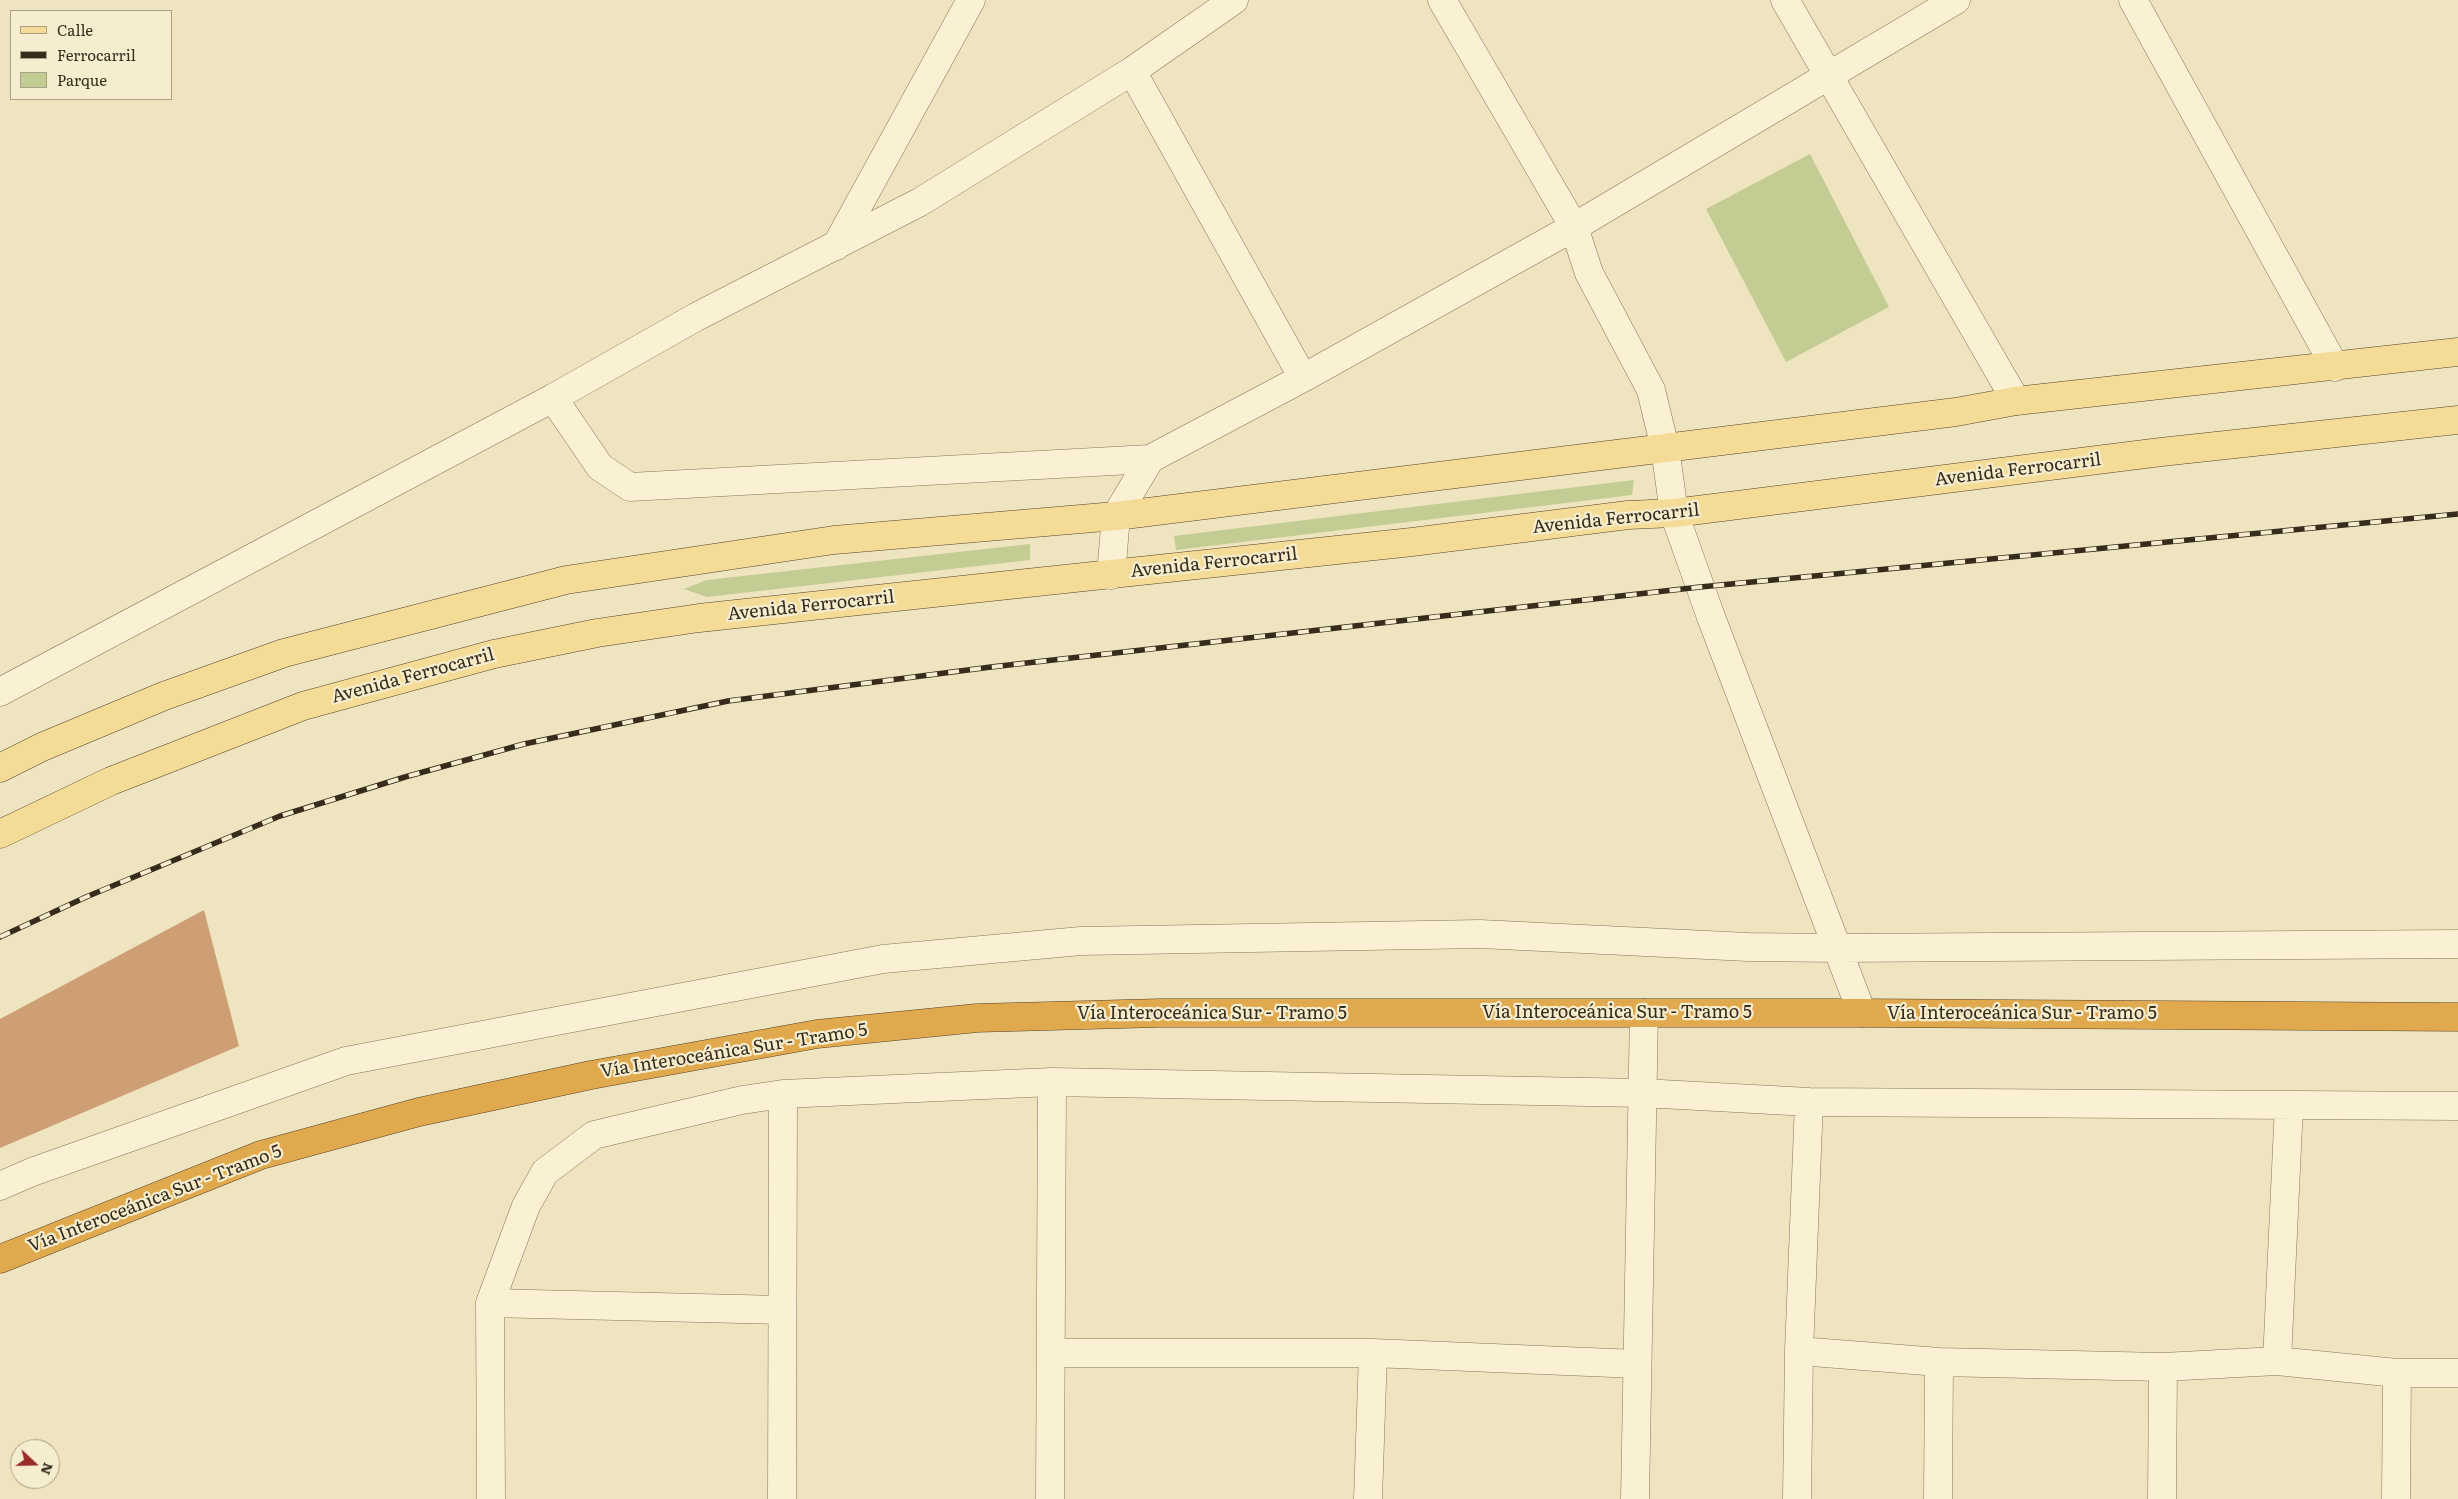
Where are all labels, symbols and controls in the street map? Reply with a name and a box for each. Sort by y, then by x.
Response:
legend [10,10,172,100]
text: Calle [57,18,93,41]
text: Ferrocarril [57,43,136,66]
text: Parque [57,68,107,91]
street label: Avenida Ferrocarril [1933,449,2103,491]
street label: Avenida Ferrocarril [1531,499,1701,539]
street label: Avenida Ferrocarril [1129,543,1299,583]
street label: Avenida Ferrocarril [726,586,896,626]
street label: Avenida Ferrocarril [329,644,497,708]
street label: Vía Interoceánica Sur - Tramo 5 [1482,1002,1752,1024]
street label: Vía Interoceánica Sur - Tramo 5 [1077,1003,1347,1025]
street label: Vía Interoceánica Sur - Tramo 5 [1887,1003,2157,1025]
street label: Vía Interoceánica Sur - Tramo 5 [599,1019,869,1083]
street label: Vía Interoceánica Sur - Tramo 5 [25,1141,285,1257]
north arrow [10,1439,60,1489]
text: N [37,1460,60,1478]

